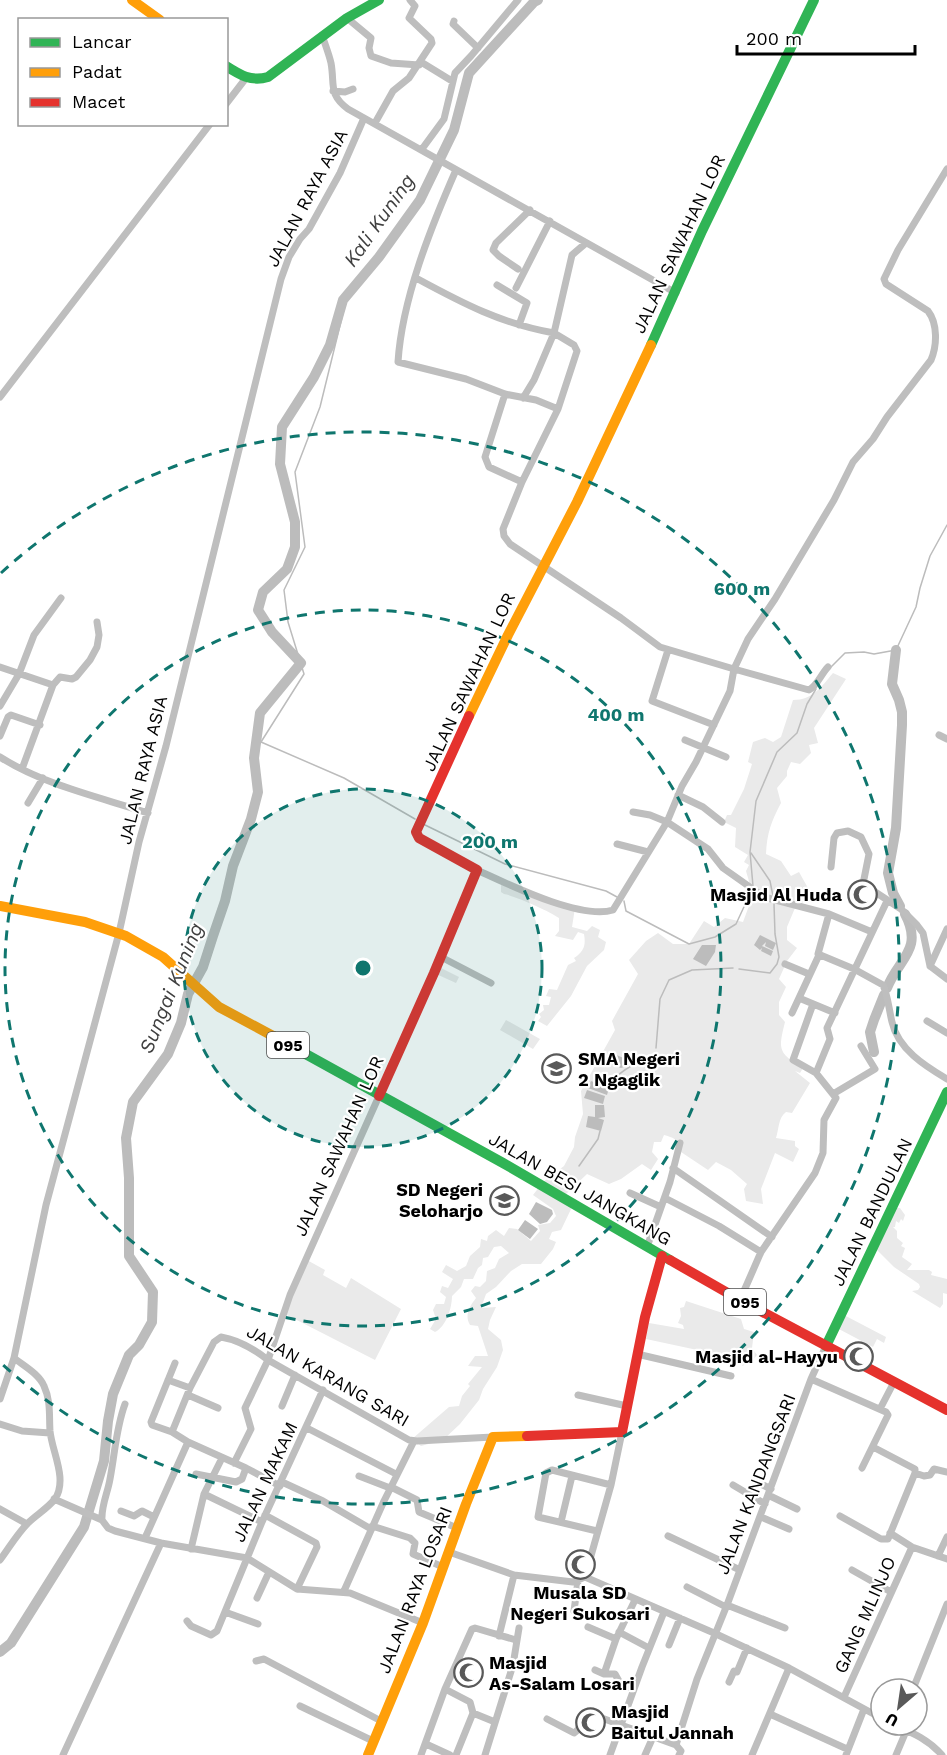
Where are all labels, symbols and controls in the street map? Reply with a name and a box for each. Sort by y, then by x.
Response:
legend [18,18,228,126]
scale bar [737,18,916,56]
text: 200 m [746,28,802,49]
text: Lancar [72,31,132,52]
text: Padat [72,61,122,82]
text: Macet [72,91,126,112]
street label: JALAN RAYA ASIA [261,125,352,270]
street label: JALAN SAWAHAN LOR [628,151,729,337]
water label: Kali Kuning [338,169,420,271]
text: 600 m [714,578,770,599]
street label: JALAN SAWAHAN LOR [418,589,519,775]
street label: JALAN RAYA ASIA [114,693,171,846]
text: 400 m [588,704,644,725]
text: 200 m [462,831,518,852]
mosque icon: Masjid Al Huda [847,879,879,911]
place label: Masjid Al Huda [710,884,843,905]
water label: Sungai Kuning [134,919,208,1057]
centre of rings [353,958,373,978]
road number: 095 [267,1032,309,1058]
place label: SMA Negeri 2 Ngaglik [578,1048,680,1090]
street label: JALAN SAWAHAN LOR [289,1052,388,1239]
school or university icon: SMA Negeri 2 Ngaglik [541,1053,573,1085]
street label: JALAN BESI JANGKANG [485,1128,675,1249]
street label: JALAN BANDULAN [827,1134,916,1289]
place label: SD Negeri Seloharjo [396,1179,483,1221]
school or university icon: SD Negeri Seloharjo [488,1184,520,1216]
road number: 095 [724,1289,766,1315]
street label: JALAN KARANG SARI [243,1320,413,1431]
mosque icon: Masjid al-Hayyu [843,1341,875,1373]
place label: Masjid al-Hayyu [695,1346,838,1367]
street label: JALAN KANDANGSARI [711,1391,800,1577]
street label: JALAN MAKAM [228,1418,302,1545]
street label: JALAN RAYA LOSARI [373,1503,456,1676]
mosque icon: Musala SD Negeri Sukosari [564,1548,596,1580]
street label: GANG MLINJO [829,1553,900,1676]
place label: Musala SD Negeri Sukosari [510,1582,650,1624]
place label: Masjid As-Salam Losari [489,1652,635,1694]
mosque icon: Masjid As-Salam Losari [452,1657,484,1689]
north arrow [869,1677,929,1737]
place label: Masjid Baitul Jannah [611,1701,734,1743]
mosque icon: Masjid Baitul Jannah [574,1706,606,1738]
text: U [882,1709,902,1731]

